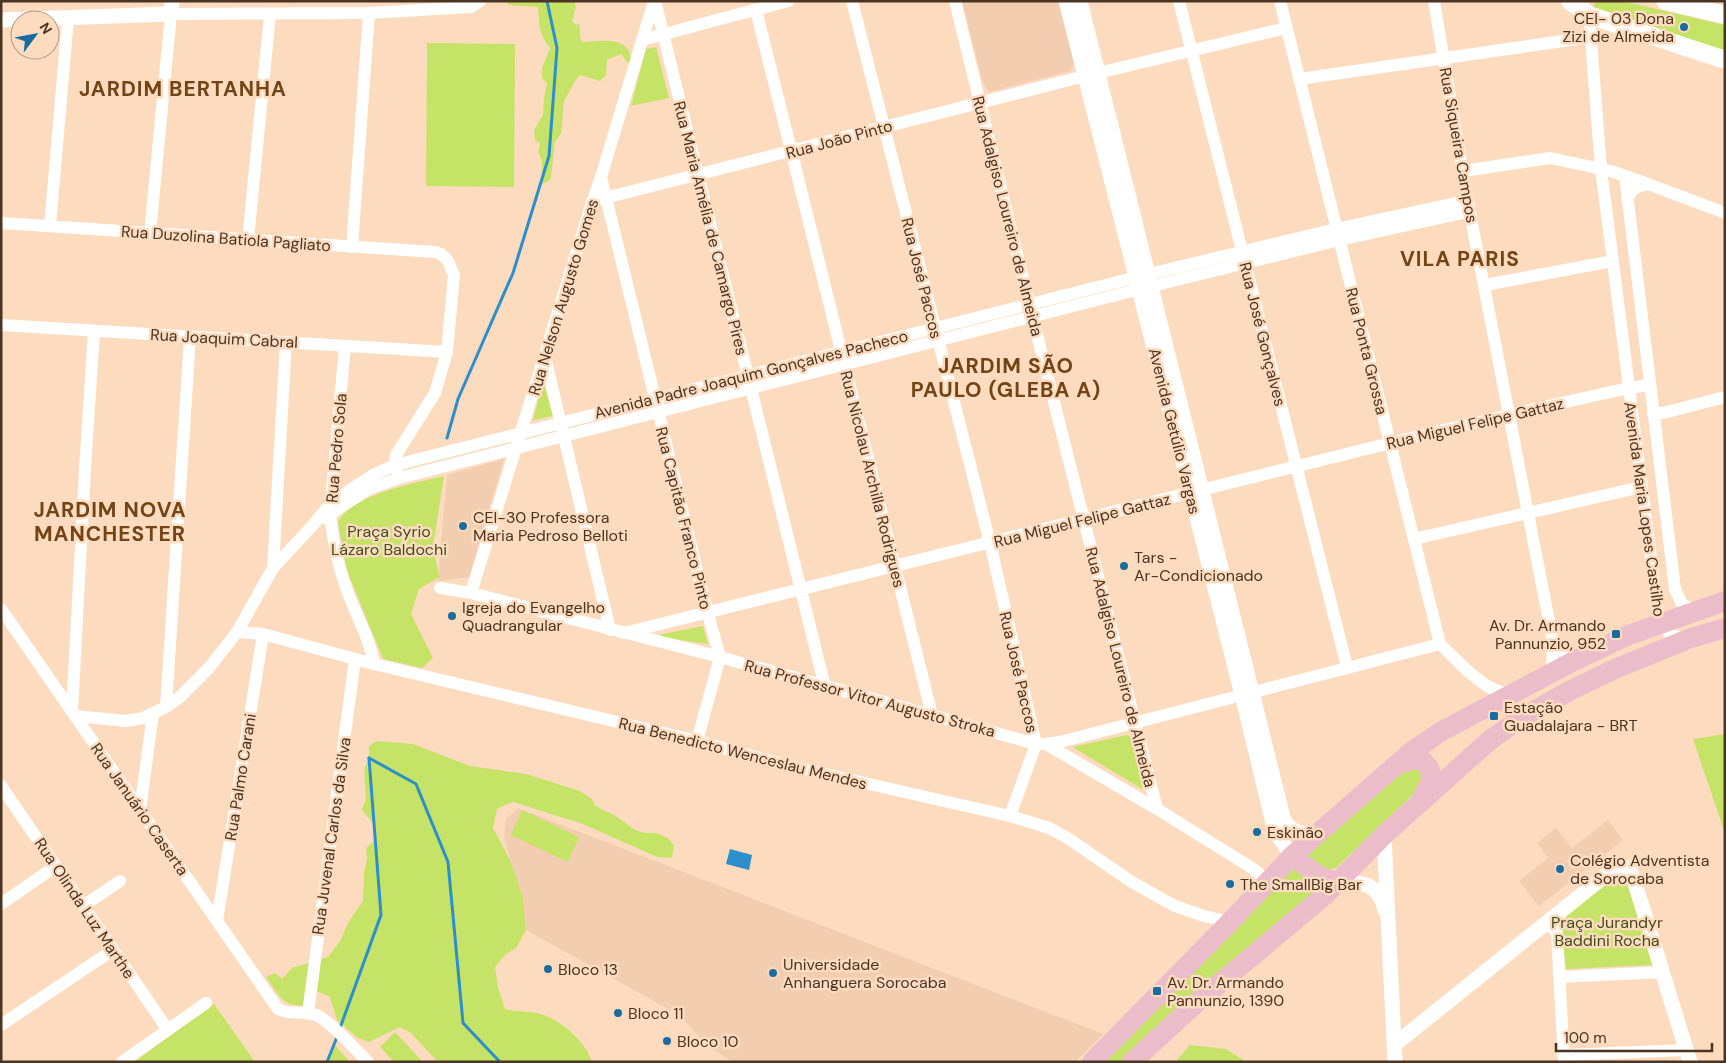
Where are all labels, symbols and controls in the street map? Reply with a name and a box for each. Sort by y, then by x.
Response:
place label: CEI- 03 Dona Zizi de Almeida [1563,8,1674,47]
north arrow [10,10,60,60]
text: N [36,19,56,37]
marker: CEI- 03 Dona Zizi de Almeida [1678,21,1690,33]
street label: Rua Siqueira Campos [1434,66,1483,225]
district label: JARDIM BERTANHA [79,75,287,103]
street label: Rua Adalgiso Loureiro de Almeida [967,94,1048,338]
street label: Rua Maria Amélia de Camargo Pires [669,99,752,357]
street label: Rua João Pinto [784,115,895,164]
street label: Rua Nelson Augusto Gomes [524,196,603,398]
street label: Rua José Paccos [896,215,947,341]
street label: Rua Duzolina Batiola Pagliato [120,221,332,256]
district label: VILA PARIS [1400,245,1520,273]
street label: Rua José Gonçalves [1234,260,1291,408]
street label: Rua Ponta Grossa [1341,285,1392,417]
street label: Rua Joaquim Cabral [150,324,298,353]
street label: Avenida Padre Joaquim Gonçalves Pacheco [592,325,910,424]
street label: Avenida Getúlio Vargas [1144,346,1205,516]
district label: JARDIM SÃO PAULO (GLEBA A) [911,352,1101,404]
street label: Rua Nicolau Archilla Rodrigues [835,368,910,590]
street label: Rua Pedro Sola [321,392,352,504]
street label: Rua Miguel Felipe Gattaz [1384,393,1566,454]
street label: Avenida Maria Lopes Castilho [1619,400,1670,618]
street label: Rua Capitão Franco Pinto [651,425,716,612]
street label: Rua Miguel Felipe Gattaz [992,488,1173,553]
district label: JARDIM NOVA MANCHESTER [33,496,187,548]
place label: CEI-30 Professora Maria Pedroso Belloti [473,507,628,546]
marker: CEI-30 Professora Maria Pedroso Belloti [457,520,469,532]
park label: Praça Syrio Lázaro Baldochi [331,521,447,560]
street label: Rua Adalgiso Loureiro de Almeida [1080,545,1161,789]
place label: Tars - Ar-Condicionado [1134,547,1263,586]
marker: Tars - Ar-Condicionado [1118,560,1130,572]
place label: Igreja do Evangelho Quadrangular [462,597,605,636]
street label: Rua José Paccos [994,609,1043,735]
marker: Igreja do Evangelho Quadrangular [446,610,458,622]
place label: Av. Dr. Armando Pannunzio, 952 [1489,615,1606,654]
marker: Av. Dr. Armando Pannunzio, 952 [1610,628,1622,640]
street label: Rua Professor Vitor Augusto Stroka [742,655,998,742]
place label: Estação Guadalajara - BRT [1504,697,1638,736]
marker: Estação Guadalajara - BRT [1488,710,1500,722]
street label: Rua Palmo Carani [220,712,261,842]
street label: Rua Benedicto Wenceslau Mendes [617,712,869,795]
street label: Rua Juvenal Carlos da Silva [307,736,356,936]
street label: Rua Januário Caserta [86,739,193,880]
place label: Eskinão [1267,822,1323,843]
marker: Eskinão [1251,826,1263,838]
street label: Rua Olinda Luz Marthe [30,834,140,983]
place label: Colégio Adventista de Sorocaba [1570,850,1709,889]
marker: Colégio Adventista de Sorocaba [1554,863,1566,875]
place label: The SmallBig Bar [1240,874,1362,895]
marker: The SmallBig Bar [1224,878,1236,890]
park label: Praça Jurandyr Baddini Rocha [1551,912,1663,951]
place label: Universidade Anhanguera Sorocaba [783,954,946,993]
place label: Bloco 13 [558,959,618,980]
marker: Bloco 13 [542,963,554,975]
marker: Universidade Anhanguera Sorocaba [767,967,779,979]
place label: Av. Dr. Armando Pannunzio, 1390 [1167,972,1284,1011]
marker: Av. Dr. Armando Pannunzio, 1390 [1151,985,1163,997]
place label: Bloco 11 [628,1003,684,1024]
marker: Bloco 11 [612,1007,624,1019]
scale bar [1556,1020,1712,1052]
text: 100 m [1564,1028,1607,1048]
place label: Bloco 10 [677,1031,739,1052]
marker: Bloco 10 [661,1035,673,1047]

